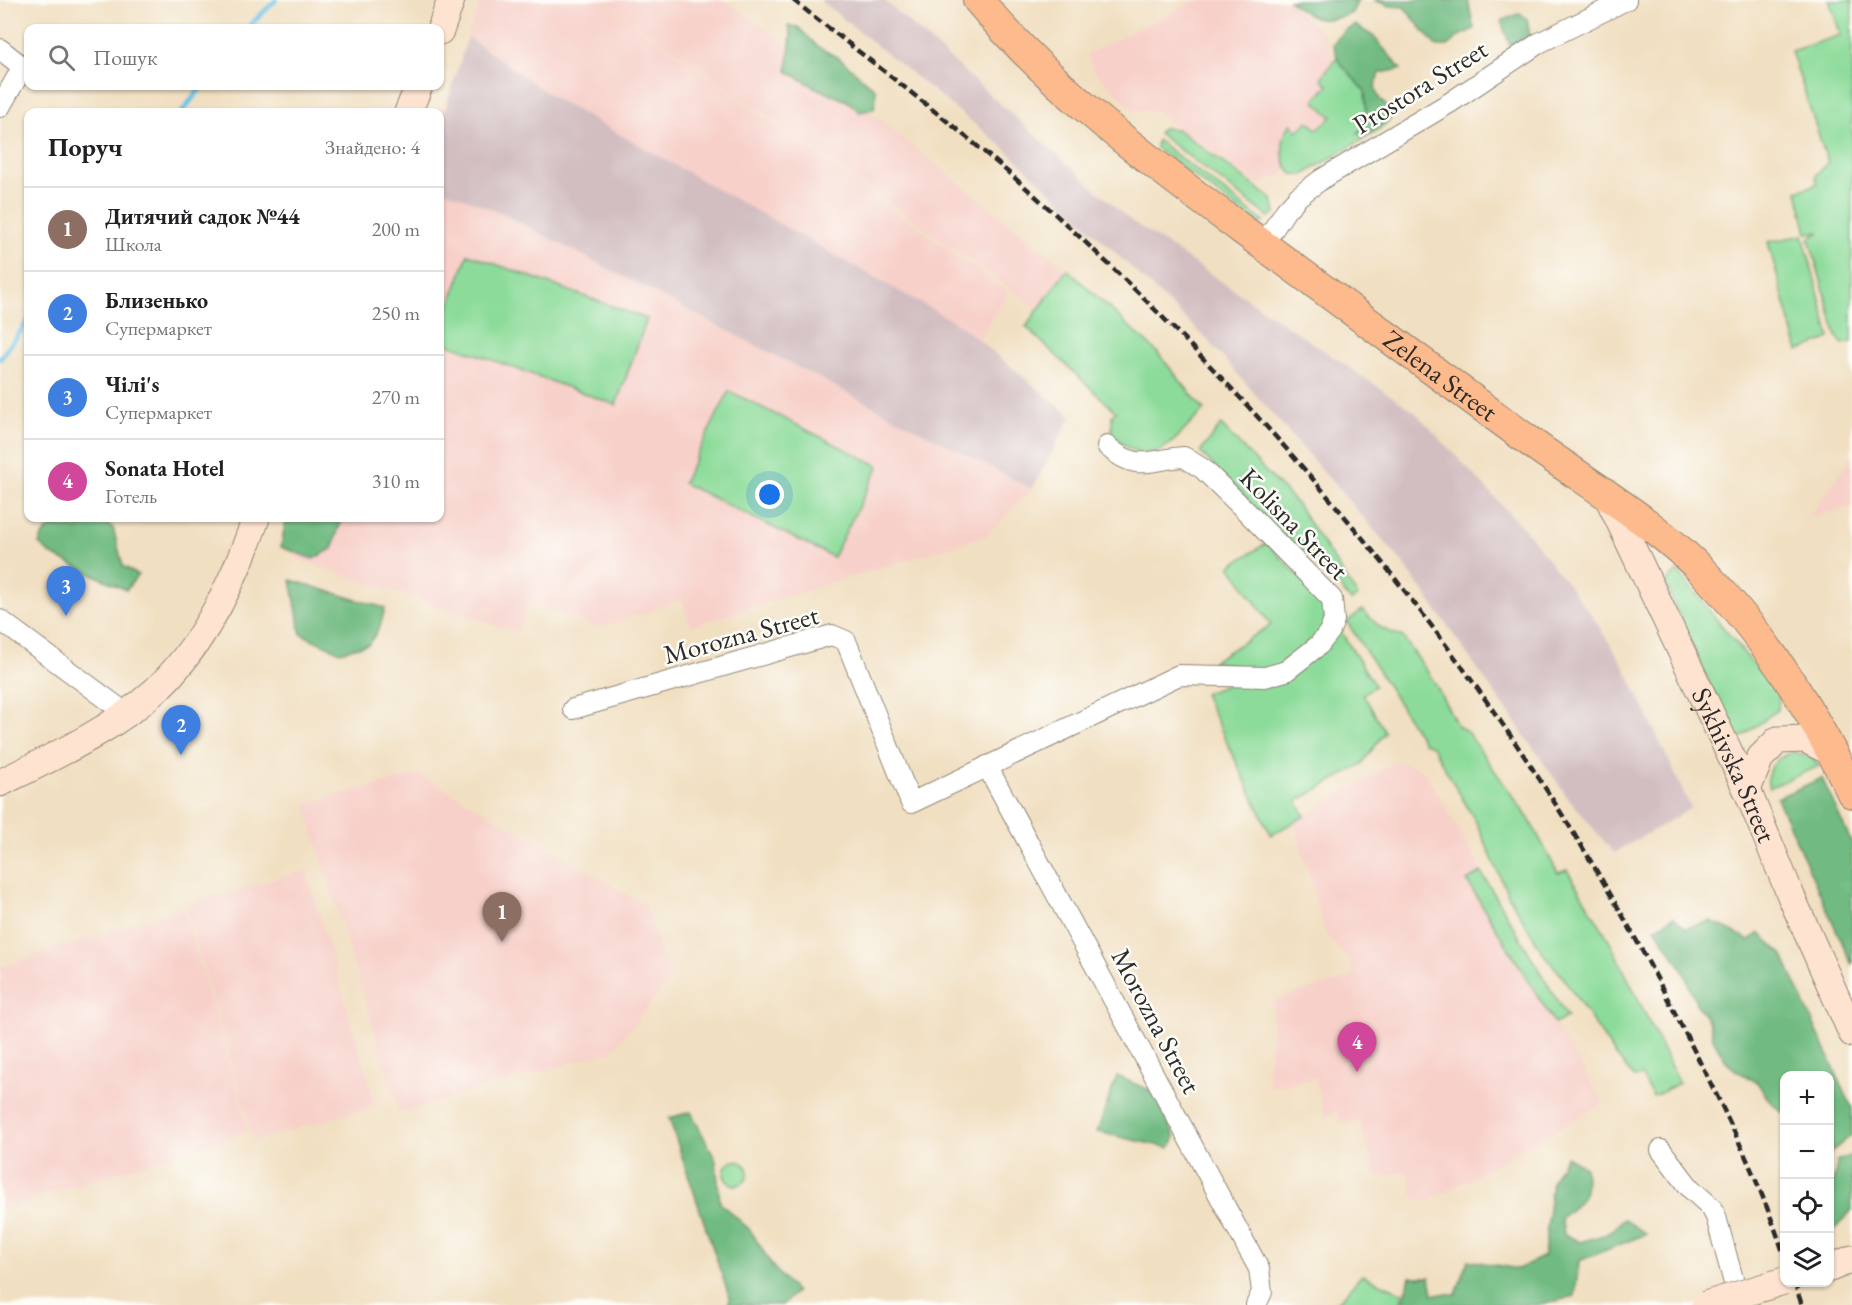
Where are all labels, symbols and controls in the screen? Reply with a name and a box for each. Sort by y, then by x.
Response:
search box [24,24,444,90]
street label: Prostora Street [1346,31,1494,142]
icon: search [45,41,78,74]
text: Пошук [93,43,157,72]
text: Поруч [48,130,123,164]
text: Знайдено: 4 [325,134,420,160]
text: Дитячий садок №44 [105,202,300,231]
text: 1 [62,216,73,242]
text: 200 m [372,216,420,242]
text: Школа [105,231,162,257]
text: Близенько [105,286,208,315]
text: 2 [62,300,73,326]
text: 250 m [372,300,420,326]
text: Супермаркет [105,315,212,341]
street label: Zelena Street [1376,321,1505,429]
text: Чілі's [105,370,159,399]
text: 3 [62,384,73,410]
text: 270 m [372,384,420,410]
text: Супермаркет [105,399,212,425]
text: Sonata Hotel [105,454,225,483]
street label: Kolisna Street [1232,460,1357,588]
text: 4 [62,468,73,494]
text: 310 m [372,468,420,494]
your location [755,480,784,509]
text: Готель [105,483,157,509]
pin: 3 [46,566,86,616]
street label: Morozna Street [660,597,823,672]
street label: Sykhivska Street [1684,682,1785,848]
pin: 2 [162,706,201,755]
pin: 1 [482,892,522,942]
street label: Morozna Street [1104,942,1209,1100]
pin: 4 [1338,1022,1376,1072]
map controls [1780,1071,1834,1287]
button: + [1780,1071,1834,1125]
button: − [1780,1125,1834,1179]
button: locate [1780,1179,1834,1233]
button: layers [1780,1233,1834,1287]

